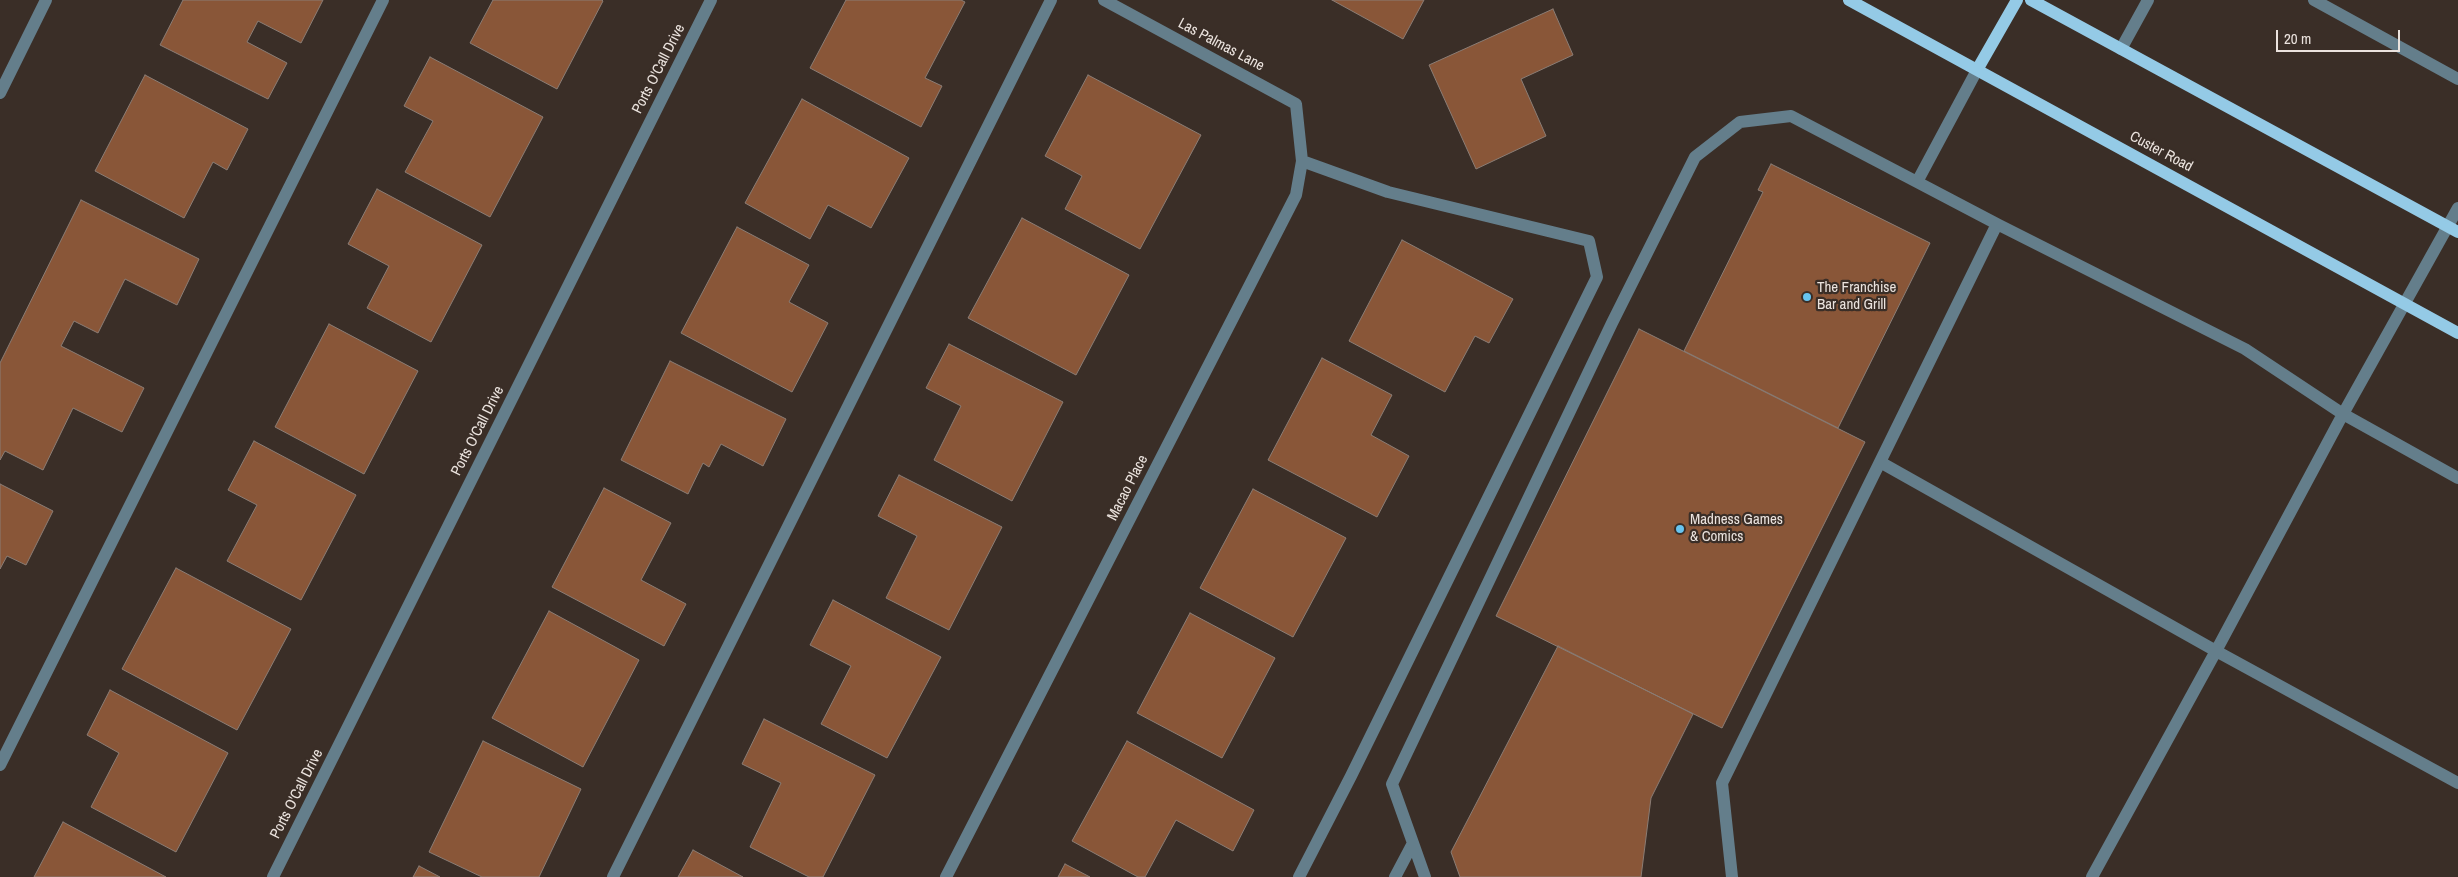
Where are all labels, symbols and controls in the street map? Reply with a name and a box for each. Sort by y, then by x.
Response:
street label: Las Palmas Lane [1175,15,1267,75]
scale bar [2278,20,2402,52]
street label: Ports O'Call Drive [629,21,689,117]
text: 20 m [2284,28,2311,49]
street label: Custer Road [2126,128,2196,176]
place label: The Franchise Bar and Grill [1817,279,1896,314]
marker: The Franchise Bar and Grill [1801,291,1813,303]
street label: Ports O'Call Drive [448,383,508,479]
street label: Macao Place [1104,452,1152,524]
place label: Madness Games & Comics [1690,511,1783,546]
marker: Madness Games & Comics [1674,523,1686,535]
street label: Ports O'Call Drive [267,746,327,842]

